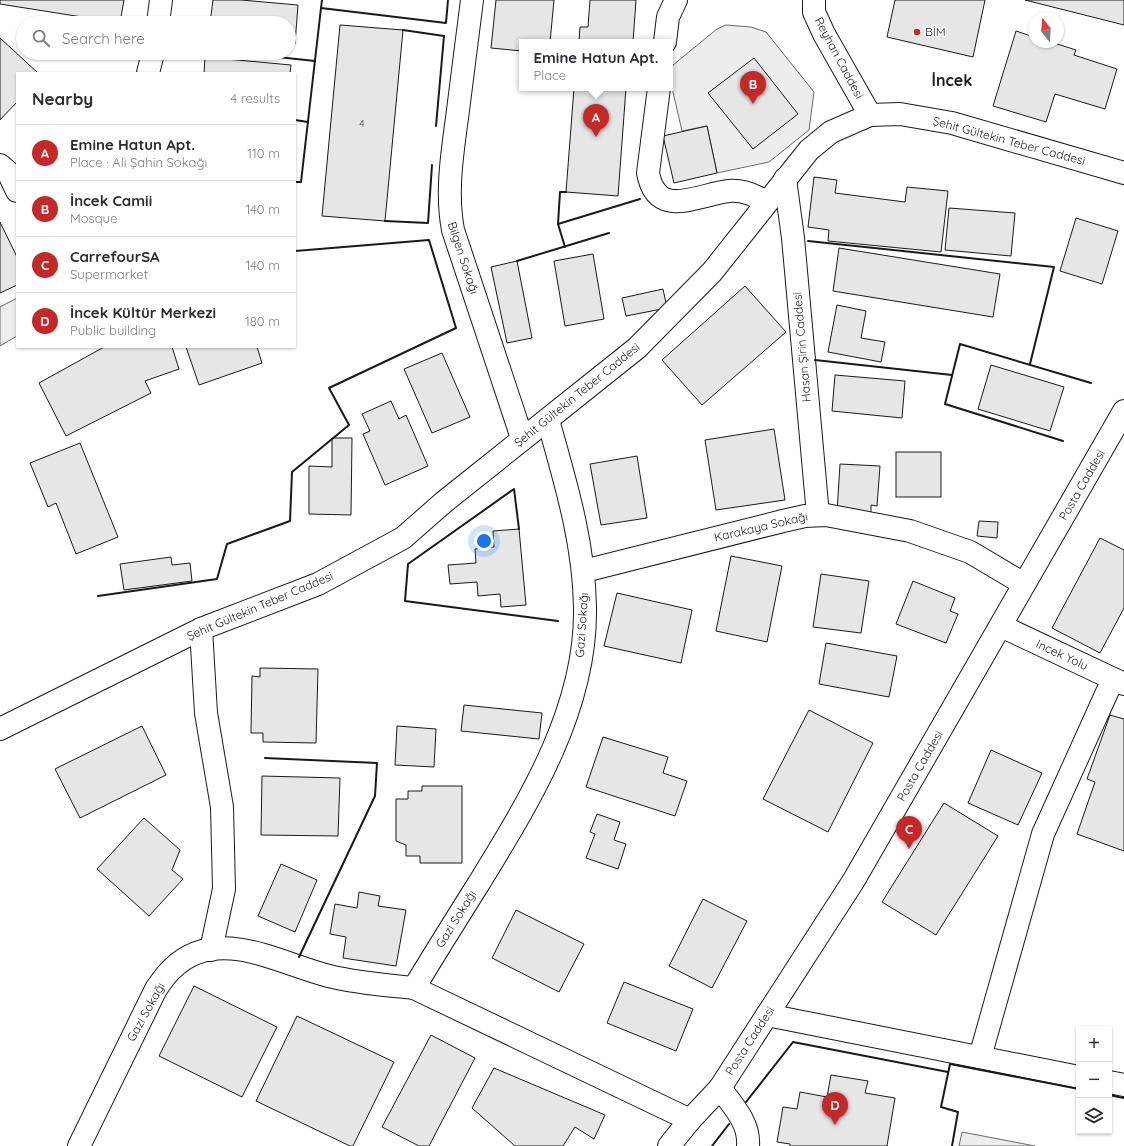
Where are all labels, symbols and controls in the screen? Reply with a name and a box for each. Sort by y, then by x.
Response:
north arrow [1028,12,1064,48]
street label: Reyhan Caddesi [812,14,867,101]
search box [16,16,296,60]
place label: BİM [925,24,946,39]
icon: search [30,27,52,49]
marker: BİM [912,27,922,37]
text: Search here [62,29,145,48]
popup [519,39,673,91]
text: Emine Hatun Apt. [533,48,659,67]
text: Place [533,67,566,83]
district label: İncek [932,70,972,90]
pin: B [740,71,766,104]
text: Nearby [32,88,93,109]
text: 4 results [230,90,280,106]
pin: A [583,104,609,137]
street label: Şehit Gültekin Teber Caddesi [931,113,1087,168]
house number: 4 [359,117,365,130]
text: Emine Hatun Apt. [70,135,195,154]
text: A [41,145,49,161]
text: 110 m [247,145,280,161]
text: Place · Ali Şahin Sokağı [70,154,207,170]
text: İncek Camii [70,191,152,210]
text: B [41,201,49,217]
text: 140 m [245,201,280,217]
text: Mosque [70,210,117,226]
street label: Bilgen Sokağı [445,220,482,296]
text: CarrefourSA [70,247,160,266]
text: C [41,257,49,273]
text: 140 m [245,257,280,273]
text: Supermarket [70,266,148,282]
street label: Hasan Şirin Caddesi [789,291,814,403]
text: İncek Kültür Merkezi [70,303,216,322]
text: D [40,313,50,329]
text: 180 m [245,313,280,329]
text: Public building [70,322,156,338]
street label: Şehit Gültekin Teber Caddesi [511,339,643,450]
street label: Posta Caddesi [1055,447,1108,523]
street label: Karakaya Sokağı [713,508,809,545]
your location [474,531,494,551]
street label: Şehit Gültekin Teber Caddesi [184,568,335,643]
street label: Gazi Sokağı [572,592,591,658]
street label: Incek Yolu [1034,636,1091,673]
street label: Posta Caddesi [893,728,946,804]
pin: C [896,816,922,849]
street label: Gazi Sokağı [432,887,479,950]
street label: Gazi Sokağı [123,980,168,1044]
street label: Posta Caddesi [722,1003,777,1078]
map controls [1076,1026,1112,1134]
button: + [1076,1026,1112,1062]
button: − [1076,1062,1112,1098]
pin: D [822,1092,848,1125]
button: layers [1076,1098,1112,1134]

